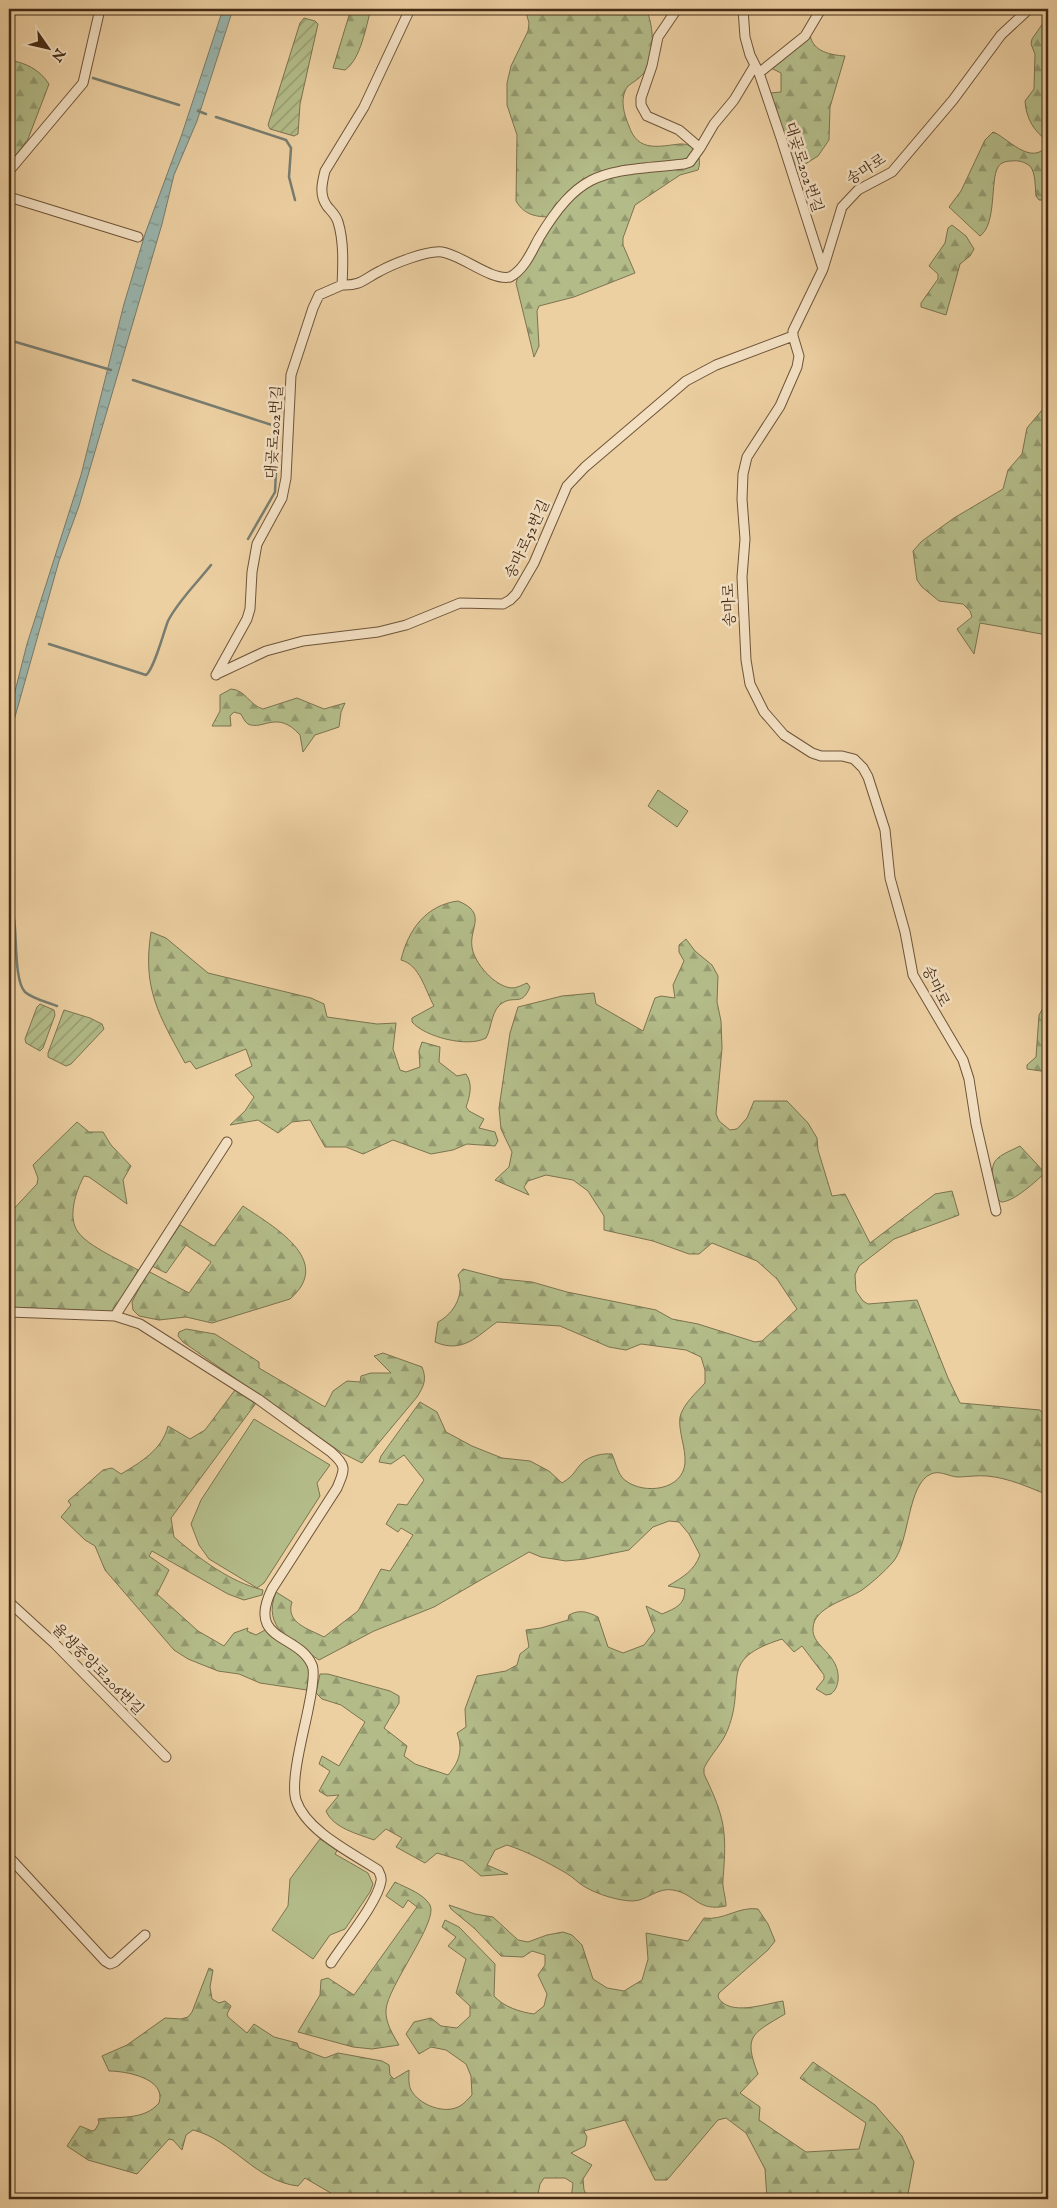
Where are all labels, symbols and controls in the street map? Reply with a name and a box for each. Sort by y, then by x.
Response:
north arrow [22,22,72,72]
text: N [47,44,69,65]
street label: 대곶로202번길 [780,120,827,215]
street label: 송마로 [843,149,890,189]
street label: 대곶로202번길 [262,385,287,480]
street label: 송마로52번길 [501,497,554,582]
street label: 송마로 [719,582,740,627]
street label: 송마로 [917,963,954,1010]
street label: 율생중앙로206번길 [48,1619,148,1719]

